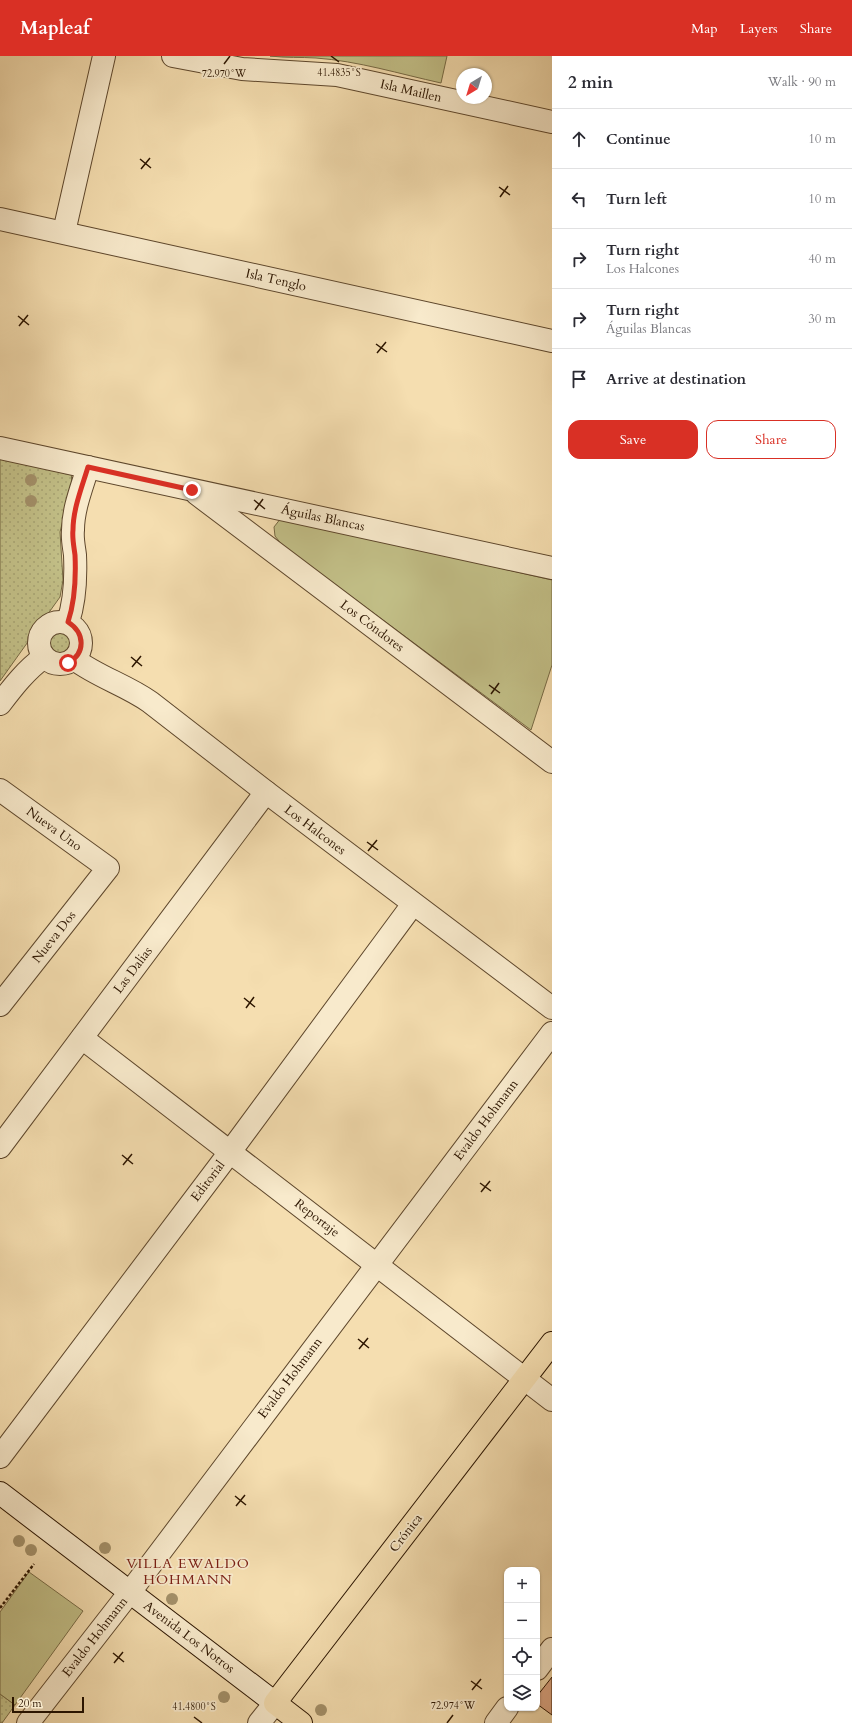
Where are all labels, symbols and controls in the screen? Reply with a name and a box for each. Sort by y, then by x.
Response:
text: Mapleaf [20,15,90,41]
text: Map [691,19,718,38]
text: Layers [740,19,778,38]
text: Share [800,19,832,38]
text: 41.4835°S [317,66,361,80]
text: 72.970°W [202,67,247,81]
north arrow [456,68,492,104]
text: 2 min [568,71,613,94]
text: Walk · 90 m [768,73,836,91]
street label: Isla Maillen [378,75,444,107]
icon: ahead [568,128,590,150]
text: Continue [606,129,671,149]
text: 10 m [808,130,836,148]
icon: left [568,188,590,210]
text: Turn left [606,189,667,209]
text: 10 m [808,190,836,208]
text: Turn right [606,240,679,260]
icon: right [568,248,590,270]
text: 40 m [808,250,836,268]
text: Los Halcones [606,260,679,278]
street label: Isla Tenglo [244,264,308,296]
text: Turn right [606,300,679,320]
icon: right [568,308,590,330]
text: 30 m [808,310,836,328]
text: Águilas Blancas [606,320,691,338]
icon: arrive [568,368,590,390]
text: Arrive at destination [606,369,746,389]
button: Save [568,420,698,459]
button: Share [706,420,836,459]
route end [183,481,201,499]
street label: Águilas Blancas [279,500,367,536]
street label: Los Cóndores [336,596,408,656]
route start [59,654,77,672]
street label: Los Halcones [280,801,350,859]
street label: Nueva Uno [22,803,86,855]
street label: Nueva Dos [28,907,80,967]
street label: Las Dalias [109,943,157,997]
street label: Evaldo Hohmann [450,1075,523,1164]
street label: Editorial [187,1156,230,1205]
street label: Reportaje [291,1195,343,1241]
street label: Evaldo Hohmann [254,1333,327,1422]
street label: Crónica [385,1510,427,1556]
district label: VILLA EWALDO HOHMANN [126,1554,250,1589]
map controls [504,1567,540,1711]
button: + [504,1567,540,1603]
street label: Evaldo Hohmann [58,1593,132,1681]
street label: Avenida Los Notros [140,1597,238,1677]
button: − [504,1603,540,1639]
button: locate [504,1639,540,1675]
button: layers [504,1675,540,1711]
scale bar [12,1695,84,1714]
text: 20 m [18,1696,42,1711]
text: 72.974°W [431,1699,476,1713]
text: 41.4800°S [172,1700,216,1714]

